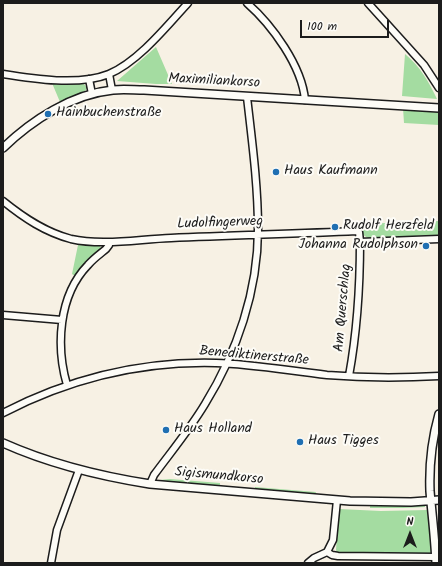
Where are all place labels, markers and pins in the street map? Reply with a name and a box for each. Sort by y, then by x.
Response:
place label: Hainbuchenstraße [56,106,161,122]
marker: Hainbuchenstraße [43,109,53,119]
place label: Haus Kaufmann [284,164,378,180]
marker: Haus Kaufmann [271,167,281,177]
place label: Rudolf Herzfeld [343,219,434,235]
marker: Rudolf Herzfeld [330,222,340,232]
place label: Johanna Rudolphson [298,238,418,254]
marker: Johanna Rudolphson [421,241,431,251]
place label: Haus Holland [174,422,252,438]
marker: Haus Holland [161,425,171,435]
place label: Haus Tigges [308,434,379,450]
marker: Haus Tigges [295,437,305,447]

